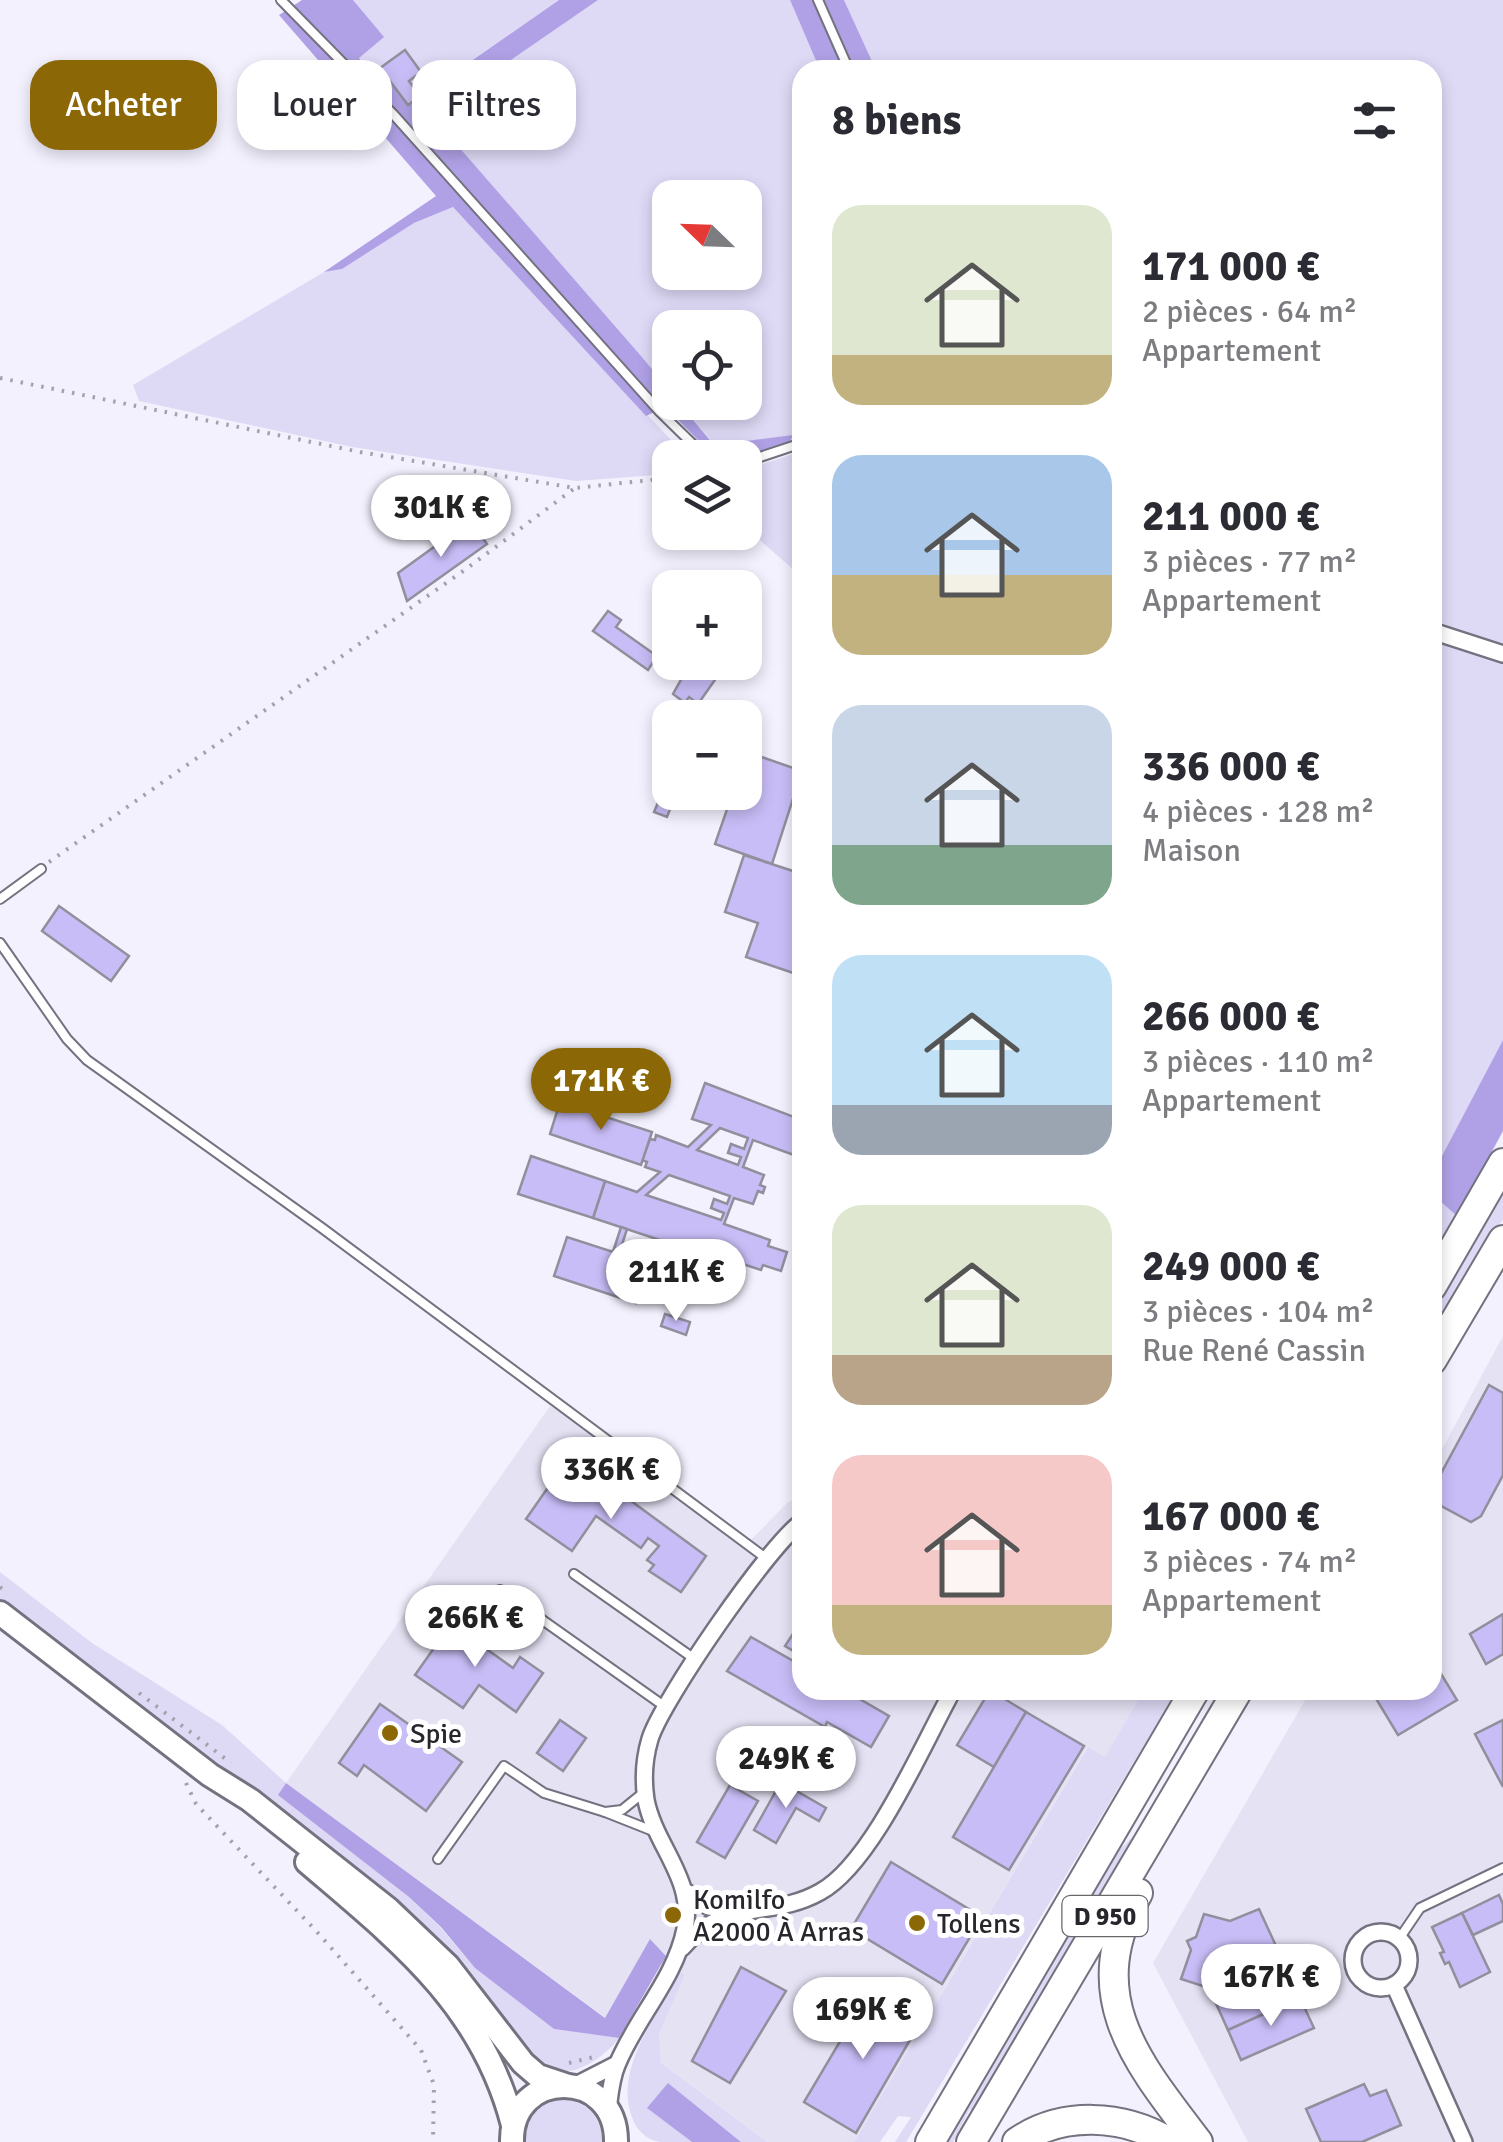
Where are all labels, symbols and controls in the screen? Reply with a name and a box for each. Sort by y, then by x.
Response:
chip: Acheter [30,60,217,150]
chip: Louer [237,60,392,150]
chip: Filtres [412,60,576,150]
icon: filters [1347,93,1402,148]
text: 8 biens [832,95,961,146]
north arrow [652,180,762,290]
map controls [652,180,762,810]
text: 171 000 € [1142,241,1319,292]
icon: home [912,245,1032,365]
text: 2 pièces · 64 m² [1142,292,1357,331]
button: locate [652,310,762,420]
text: Appartement [1142,331,1321,370]
button: layers [652,440,762,550]
pin: 301K € [360,475,522,560]
text: 301K € [393,488,489,527]
text: 211 000 € [1142,491,1319,542]
icon: home [912,495,1032,615]
text: 3 pièces · 77 m² [1142,542,1357,581]
button: + [652,570,762,680]
text: Appartement [1142,581,1321,620]
button: − [652,700,762,810]
text: 336 000 € [1142,741,1319,792]
icon: home [912,745,1032,865]
text: 4 pièces · 128 m² [1142,792,1375,831]
text: Maison [1142,831,1241,870]
text: 266 000 € [1142,991,1319,1042]
icon: home [912,995,1032,1115]
text: 3 pièces · 110 m² [1142,1042,1375,1081]
pin: 171K € [520,1048,682,1133]
text: 171K € [553,1061,649,1100]
text: Appartement [1142,1081,1321,1120]
pin: 211K € [595,1239,757,1324]
text: 249 000 € [1142,1241,1319,1292]
icon: home [912,1245,1032,1365]
text: 211K € [628,1252,724,1291]
text: 3 pièces · 104 m² [1142,1292,1375,1331]
text: Rue René Cassin [1142,1331,1366,1370]
pin: 336K € [530,1437,692,1522]
text: 336K € [563,1450,659,1489]
text: 167 000 € [1142,1491,1319,1542]
icon: home [912,1495,1032,1615]
text: 3 pièces · 74 m² [1142,1542,1357,1581]
text: Appartement [1142,1581,1321,1620]
pin: 266K € [394,1585,556,1670]
text: 266K € [427,1598,523,1637]
place label: Spie [410,1717,462,1751]
marker: Spie [379,1722,401,1744]
pin: 249K € [705,1726,867,1811]
text: 249K € [738,1739,834,1778]
place label: Komilfo A2000 À Arras [693,1883,864,1949]
road number: D 950 [1062,1896,1148,1936]
marker: Komilfo A2000 À Arras [662,1904,684,1926]
place label: Tollens [937,1907,1020,1941]
marker: Tollens [906,1912,928,1934]
pin: 167K € [1190,1944,1352,2029]
text: 167K € [1223,1957,1319,1996]
pin: 169K € [782,1977,944,2062]
text: 169K € [815,1990,911,2029]

